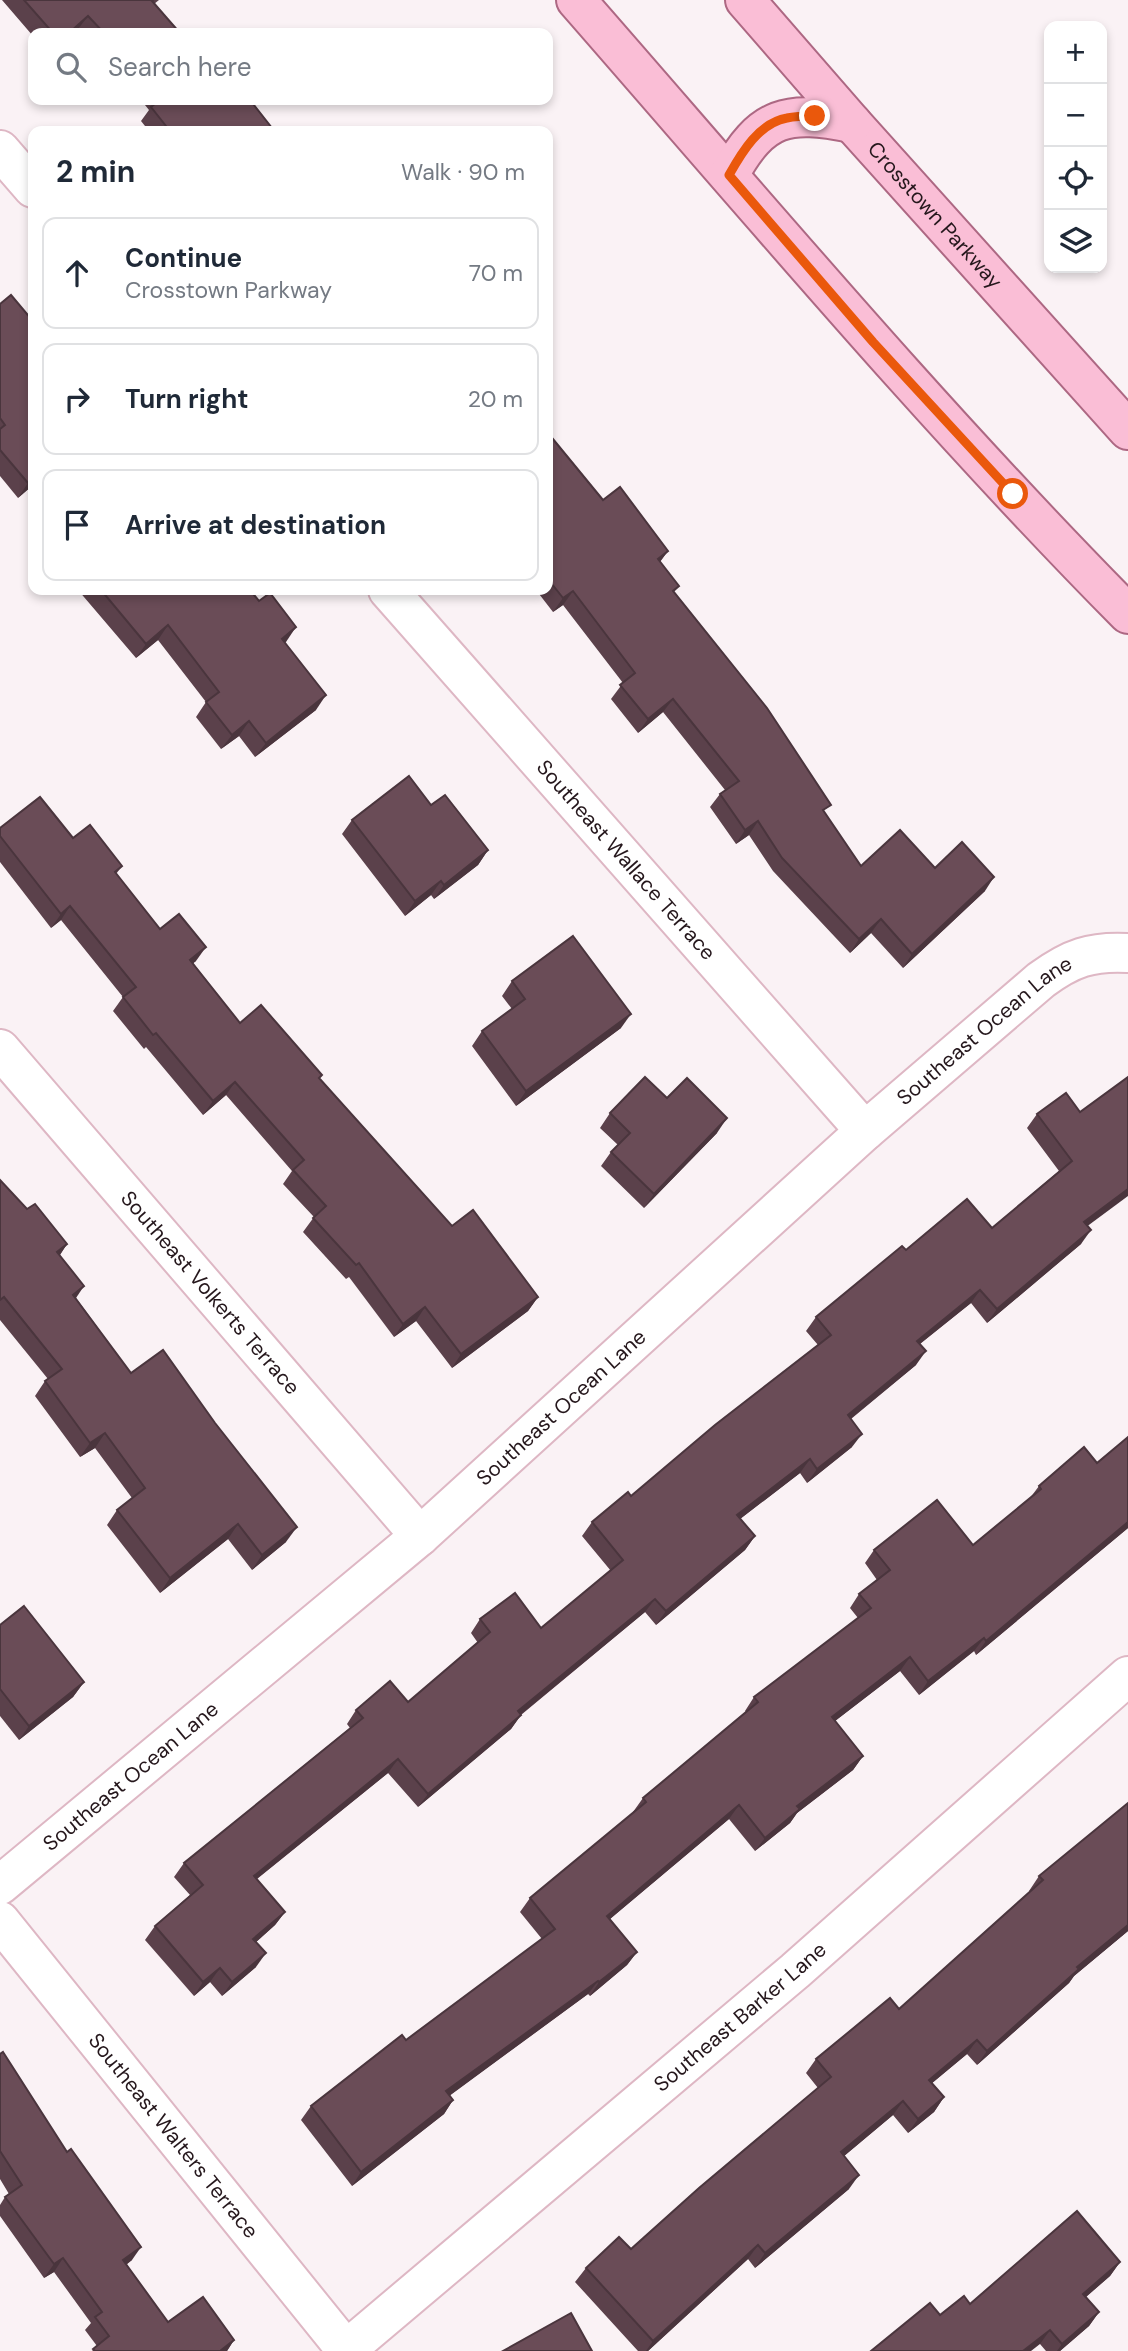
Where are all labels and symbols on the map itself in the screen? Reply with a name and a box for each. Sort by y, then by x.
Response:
route end [799,100,830,131]
street label: Crosstown Parkway [861,135,1009,295]
route start [997,478,1028,509]
street label: Southeast Wallace Terrace [530,754,722,966]
street label: Southeast Ocean Lane [891,949,1077,1112]
street label: Southeast Volkerts Terrace [115,1185,306,1401]
street label: Southeast Ocean Lane [470,1323,652,1492]
street label: Southeast Ocean Lane [37,1695,224,1857]
street label: Southeast Barker Lane [648,1936,832,2098]
street label: Southeast Walters Terrace [82,2027,265,2244]

